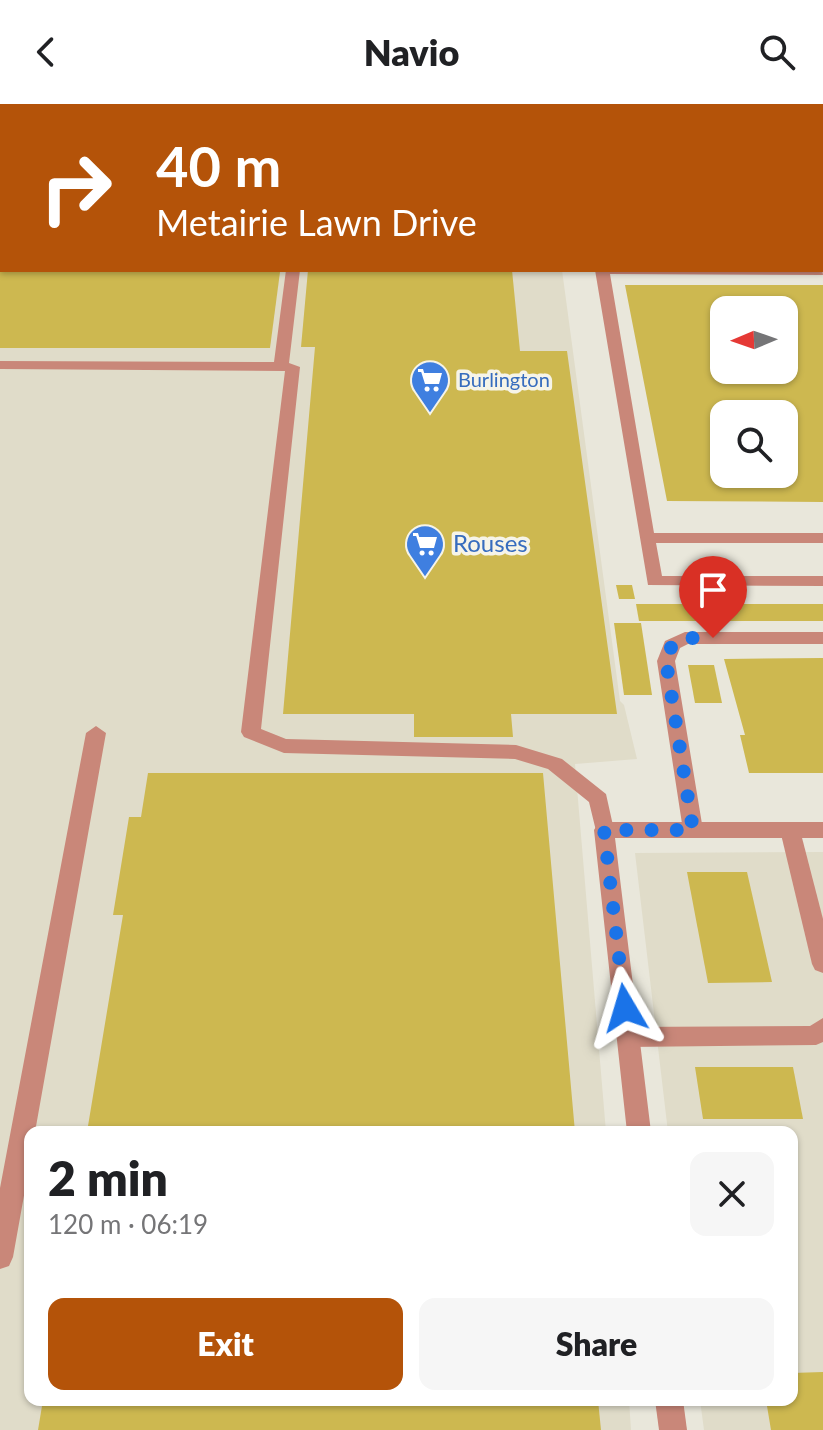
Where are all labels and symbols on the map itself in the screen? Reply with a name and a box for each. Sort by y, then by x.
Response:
north arrow [710,296,798,384]
supermarket icon: Burlington [409,359,451,414]
place label: Burlington [458,367,550,391]
supermarket icon: Rouses [404,523,446,578]
place label: Rouses [453,528,528,557]
pin [679,556,747,638]
position arrow [583,966,667,1050]

